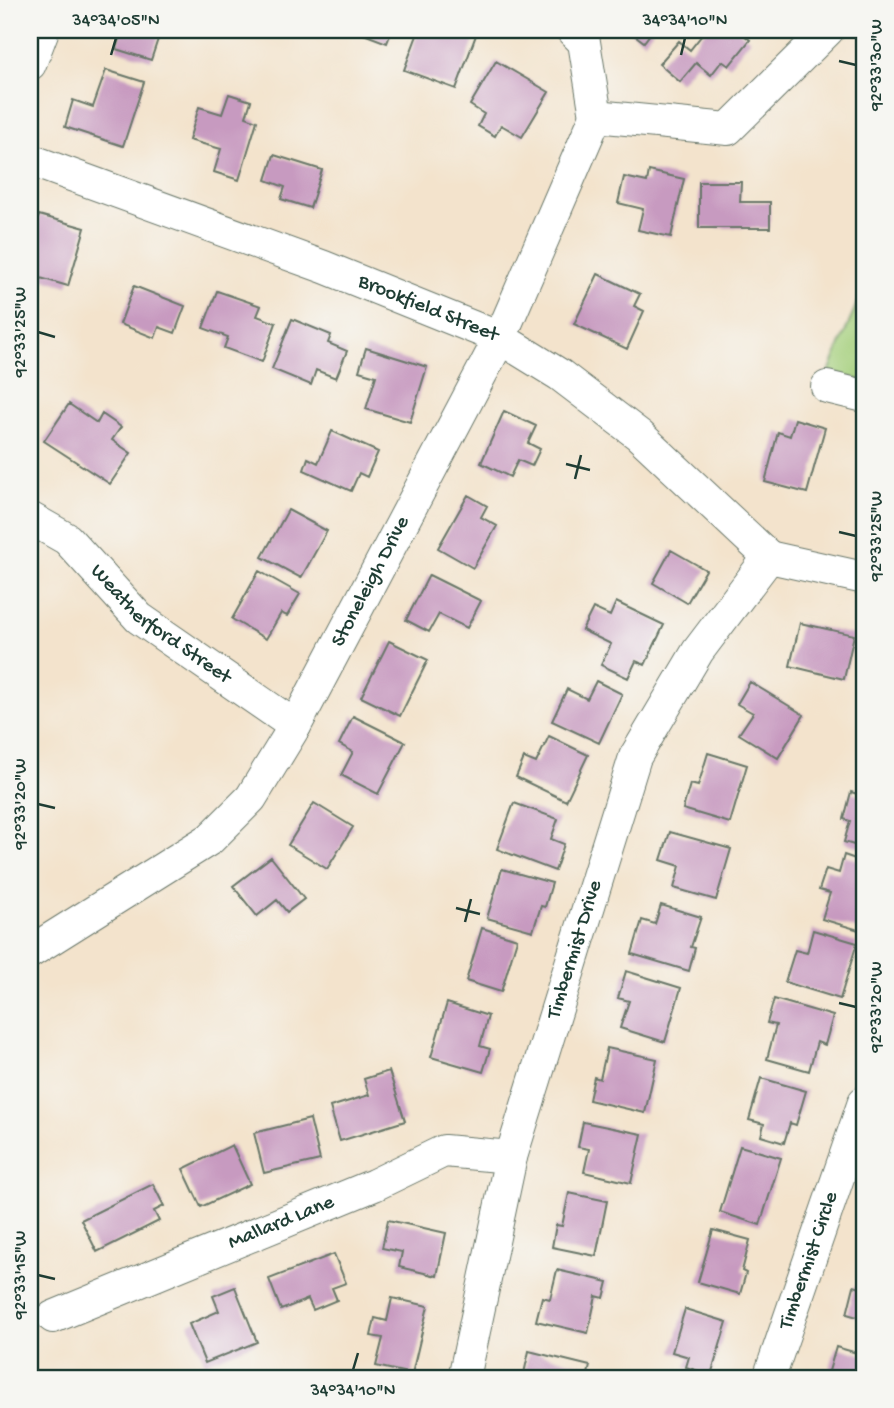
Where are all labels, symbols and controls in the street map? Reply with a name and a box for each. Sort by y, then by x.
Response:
text: 34°34'05"N [71,11,160,32]
text: 34°34'10"N [641,11,728,32]
text: 92°33'30"W [867,19,888,112]
street label: Brookfield Street [353,269,504,349]
text: 92°33'25"W [11,287,32,378]
text: 92°33'25"W [867,491,888,582]
street label: Stoneleigh Drive [326,511,416,651]
street label: Weatherford Street [84,560,238,692]
text: 92°33'20"W [11,758,32,851]
street label: Timbermist Drive [542,876,609,1023]
text: 92°33'20"W [867,961,888,1054]
street label: Timbermist Circle [774,1188,845,1334]
street label: Mallard Lane [225,1190,339,1256]
text: 92°33'15"W [11,1231,32,1320]
text: 34°34'10"N [309,1381,396,1402]

